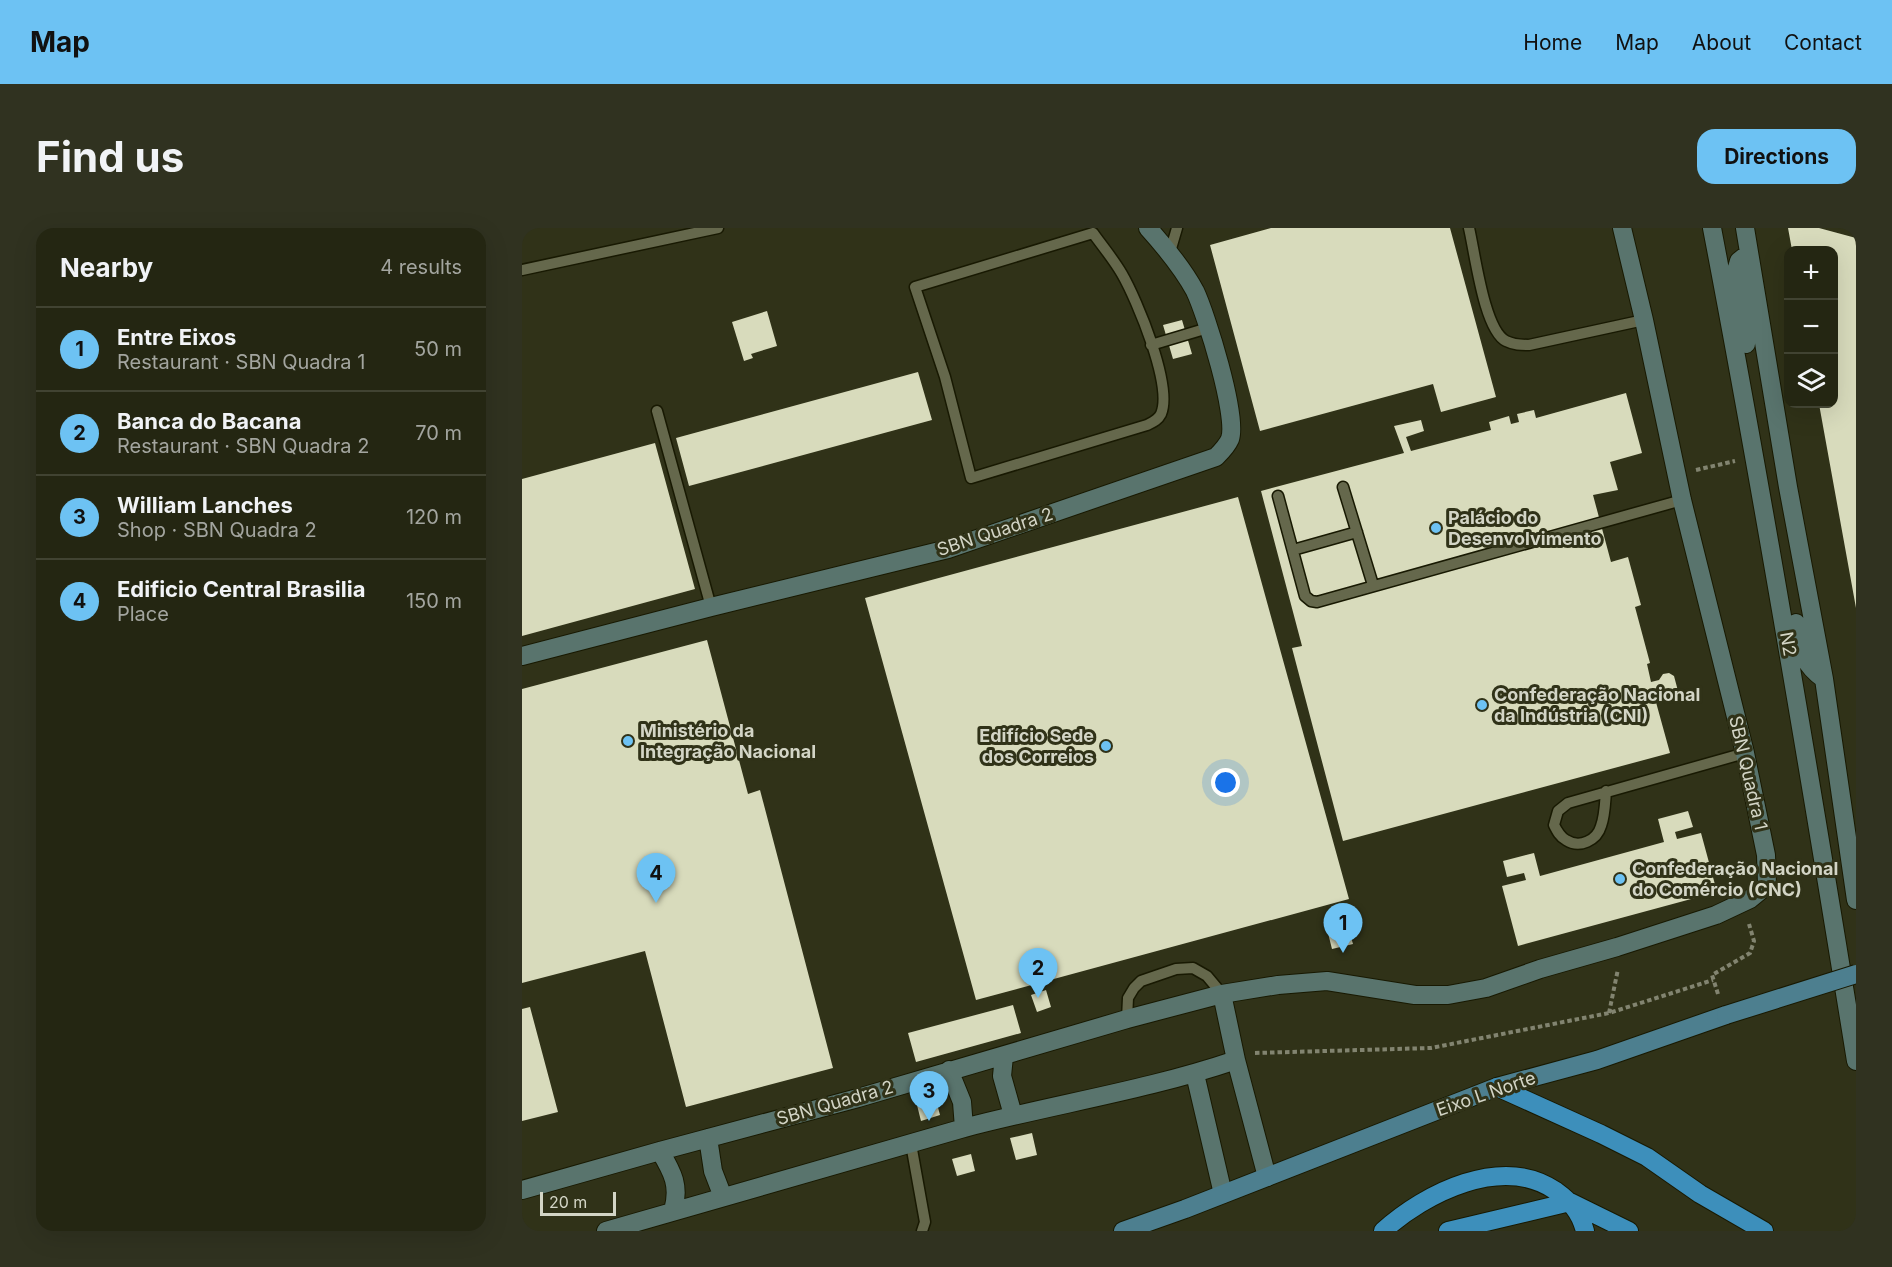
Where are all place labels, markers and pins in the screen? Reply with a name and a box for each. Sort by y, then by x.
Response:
place label: Palácio do Desenvolvimento [1448,507,1601,549]
marker: Palácio do Desenvolvimento [1429,521,1443,535]
place label: Confederação Nacional da Indústria (CNI) [1494,684,1700,726]
marker: Confederação Nacional da Indústria (CNI) [1475,698,1489,712]
place label: Ministério da Integração Nacional [640,720,816,762]
place label: Edifício Sede dos Correios [979,725,1094,767]
marker: Ministério da Integração Nacional [621,734,635,748]
marker: Edifício Sede dos Correios [1099,739,1113,753]
pin: 4 [636,854,676,903]
place label: Confederação Nacional do Comércio (CNC) [1632,858,1838,900]
marker: Confederação Nacional do Comércio (CNC) [1613,872,1627,886]
pin: 1 [1324,904,1362,953]
pin: 2 [1018,948,1058,998]
pin: 3 [910,1072,948,1121]

